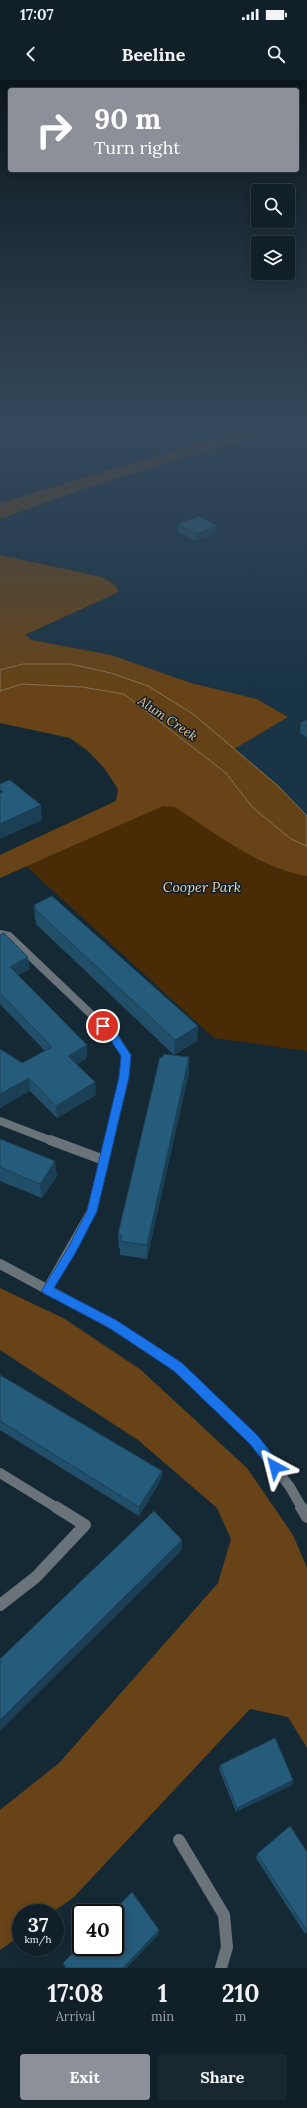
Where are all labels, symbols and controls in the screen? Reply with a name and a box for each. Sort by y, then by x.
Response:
text: 17:07 [20,5,53,24]
icon: back [20,43,42,65]
text: Beeline [122,43,185,66]
icon: search [265,43,287,65]
text: 90 m [94,101,161,137]
icon: right [28,104,80,156]
text: Turn right [94,136,180,159]
map controls [251,184,295,280]
button: search [251,184,295,228]
button: layers [251,236,295,280]
water label: Alum Creek [134,692,201,745]
park label: Cooper Park [163,878,241,896]
pin [86,1009,120,1043]
icon: arrive [92,1015,114,1037]
position arrow [254,1446,296,1488]
speed limit sign: 40 [72,1904,124,1956]
text: 37 [28,1912,48,1937]
text: km/h [24,1933,52,1946]
text: 17:08 [48,1978,104,2009]
text: 1 [158,1978,167,2009]
text: 210 [222,1978,259,2009]
text: Arrival [56,2008,95,2025]
text: min [151,2008,174,2025]
text: m [235,2008,246,2025]
button: Exit [20,2054,150,2100]
button: Share [158,2054,287,2100]

